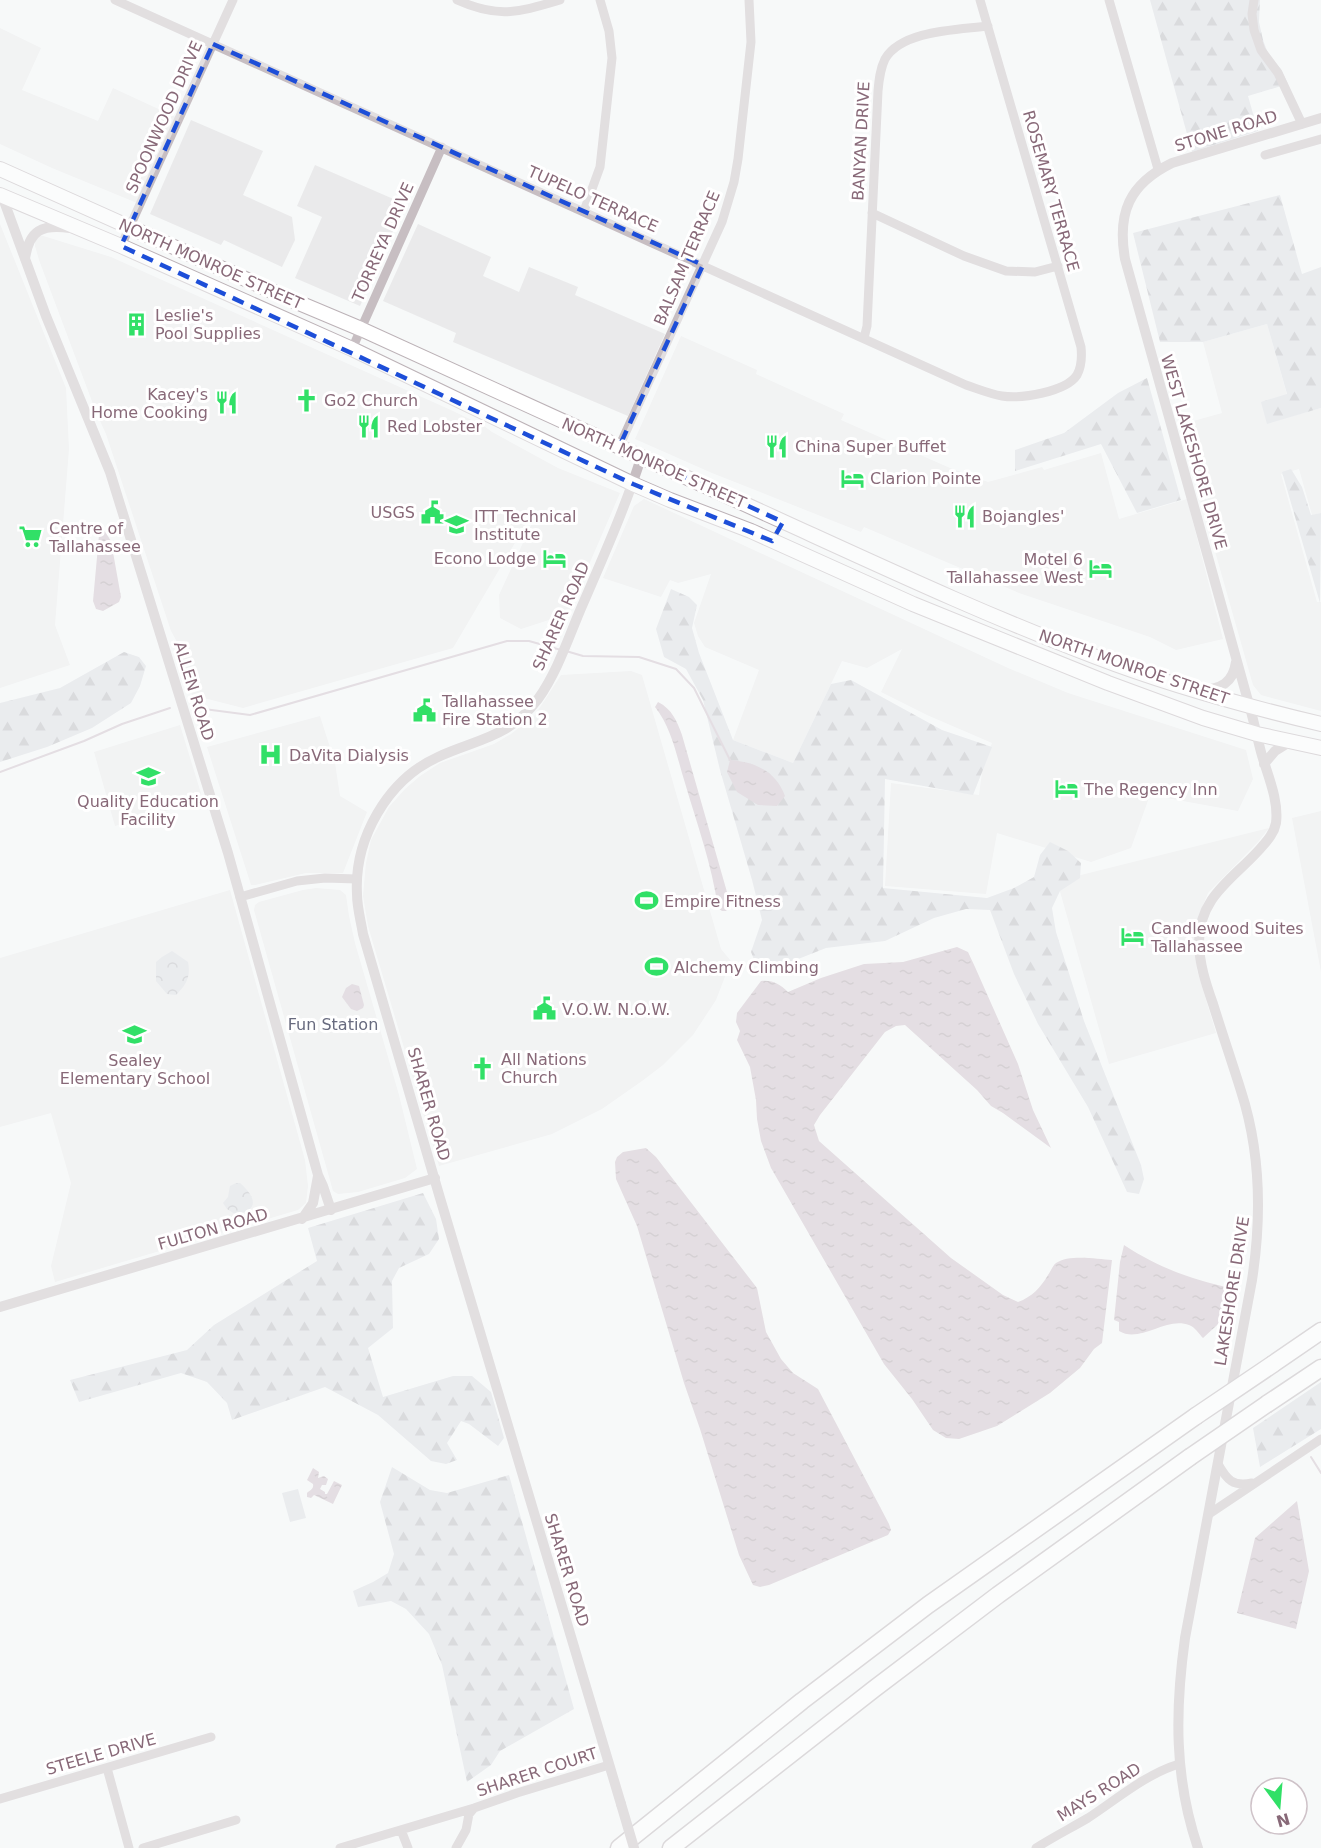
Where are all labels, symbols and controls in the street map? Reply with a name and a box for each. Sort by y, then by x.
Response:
street label: SPOONWOOD DRIVE [122,38,206,196]
street label: BANYAN DRIVE [848,81,874,201]
street label: STONE ROAD [1172,106,1280,156]
street label: ROSEMARY TERRACE [1019,108,1083,274]
street label: TUPELO TERRACE [524,161,661,236]
street label: TORREYA DRIVE [348,179,418,305]
street label: BALSAM TERRACE [650,188,724,328]
street label: NORTH MONROE STREET [116,215,306,313]
place label: Leslie's Pool Supplies [155,306,261,343]
building icon: Leslie's Pool Supplies [124,311,150,337]
street label: WEST LAKESHORE DRIVE [1157,352,1231,552]
place label: Kacey's Home Cooking [91,385,208,422]
church icon: Go2 Church [293,387,319,413]
restaurant icon: Kacey's Home Cooking [213,390,239,416]
place label: Go2 Church [324,391,418,410]
restaurant icon: Red Lobster [356,413,382,439]
street label: NORTH MONROE STREET [559,414,749,512]
place label: Red Lobster [387,417,483,436]
restaurant icon: China Super Buffet [764,433,790,459]
place label: China Super Buffet [795,437,946,456]
hotel icon: Clarion Pointe [839,465,865,491]
place label: Clarion Pointe [870,469,981,488]
public building icon: USGS [420,499,446,525]
place label: USGS [371,503,415,522]
restaurant icon: Bojangles' [951,503,977,529]
place label: ITT Technical Institute [474,507,577,544]
place label: Bojangles' [982,507,1064,526]
school or university icon: ITT Technical Institute [443,512,469,538]
place label: Centre of Tallahassee [48,519,141,556]
supermarket icon: Centre of Tallahassee [18,524,44,550]
hotel icon: Econo Lodge [541,545,567,571]
place label: Econo Lodge [434,549,536,568]
place label: Motel 6 Tallahassee West [946,550,1083,587]
hotel icon: Motel 6 Tallahassee West [1088,555,1114,581]
street label: SHARER ROAD [528,559,594,673]
street label: NORTH MONROE STREET [1036,626,1232,709]
street label: ALLEN ROAD [170,639,218,743]
place label: Tallahassee Fire Station 2 [441,692,548,729]
public building icon: Tallahassee Fire Station 2 [411,697,437,723]
hospital icon: DaVita Dialysis [258,742,284,768]
place label: DaVita Dialysis [289,746,409,765]
school or university icon: Quality Education Facility [135,763,161,789]
hotel icon: The Regency Inn [1053,776,1079,802]
place label: The Regency Inn [1083,780,1218,799]
place label: Quality Education Facility [77,792,219,829]
sports icon: Empire Fitness [633,888,659,914]
place label: Empire Fitness [664,892,781,911]
place label: Candlewood Suites Tallahassee [1150,919,1304,956]
hotel icon: Candlewood Suites Tallahassee [1120,924,1146,950]
sports icon: Alchemy Climbing [643,954,669,980]
place label: Alchemy Climbing [674,958,819,977]
public building icon: V.O.W. N.O.W. [531,996,557,1022]
place label: V.O.W. N.O.W. [562,1000,670,1019]
park label: Fun Station [288,1015,378,1034]
school or university icon: Sealey Elementary School [122,1022,148,1048]
street label: SHARER ROAD [404,1045,454,1163]
place label: All Nations Church [501,1050,587,1087]
place label: Sealey Elementary School [60,1051,210,1088]
church icon: All Nations Church [470,1055,496,1081]
street label: FULTON ROAD [156,1204,270,1254]
street label: LAKESHORE DRIVE [1211,1215,1253,1367]
street label: SHARER ROAD [541,1511,593,1629]
street label: STEELE DRIVE [44,1729,158,1779]
street label: SHARER COURT [474,1743,600,1800]
street label: MAYS ROAD [1054,1759,1144,1825]
north arrow [1249,1776,1309,1836]
text: N [1274,1809,1292,1831]

